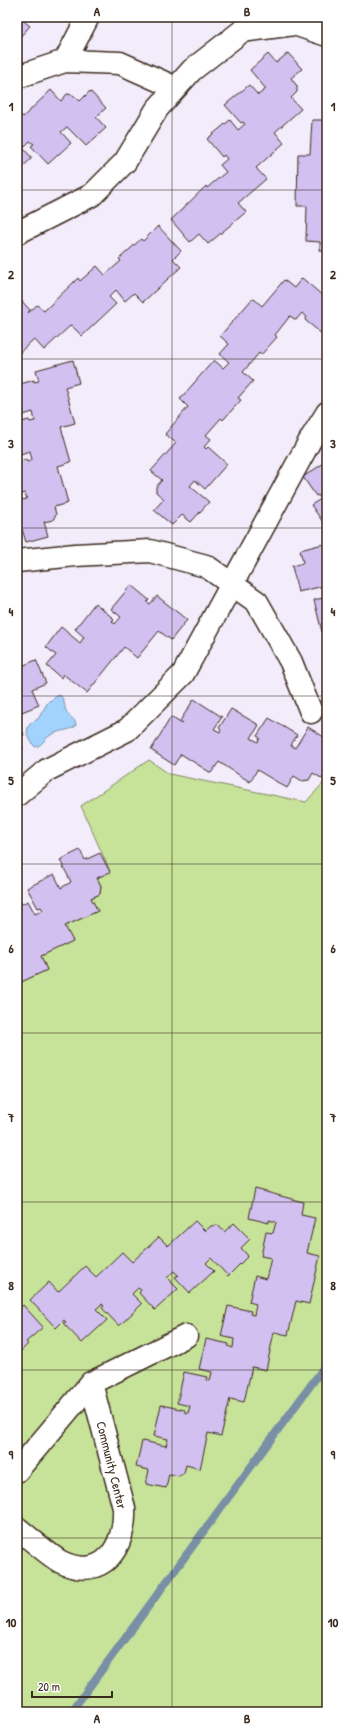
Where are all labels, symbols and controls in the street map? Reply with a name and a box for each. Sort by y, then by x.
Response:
text: A [94,2,101,20]
text: B [244,2,251,20]
text: 1 [9,97,14,115]
text: 1 [331,97,336,115]
text: 2 [8,265,15,283]
text: 2 [330,265,337,283]
text: 3 [8,434,14,452]
text: 3 [330,434,336,452]
text: 4 [9,602,14,620]
text: 4 [331,602,336,620]
text: 5 [8,771,14,789]
text: 5 [330,771,336,789]
text: 6 [8,939,14,957]
text: 6 [330,939,336,957]
text: 7 [7,1108,15,1126]
text: 7 [329,1108,337,1126]
text: 8 [8,1276,14,1294]
text: 8 [330,1276,336,1294]
street label: Community Center [92,1419,132,1511]
text: 9 [9,1445,14,1463]
text: 9 [331,1445,336,1463]
text: 10 [6,1613,16,1631]
text: 10 [328,1613,338,1631]
scale bar [32,1673,112,1699]
text: 20 m [38,1678,60,1695]
text: A [94,1709,101,1727]
text: B [244,1709,251,1727]

